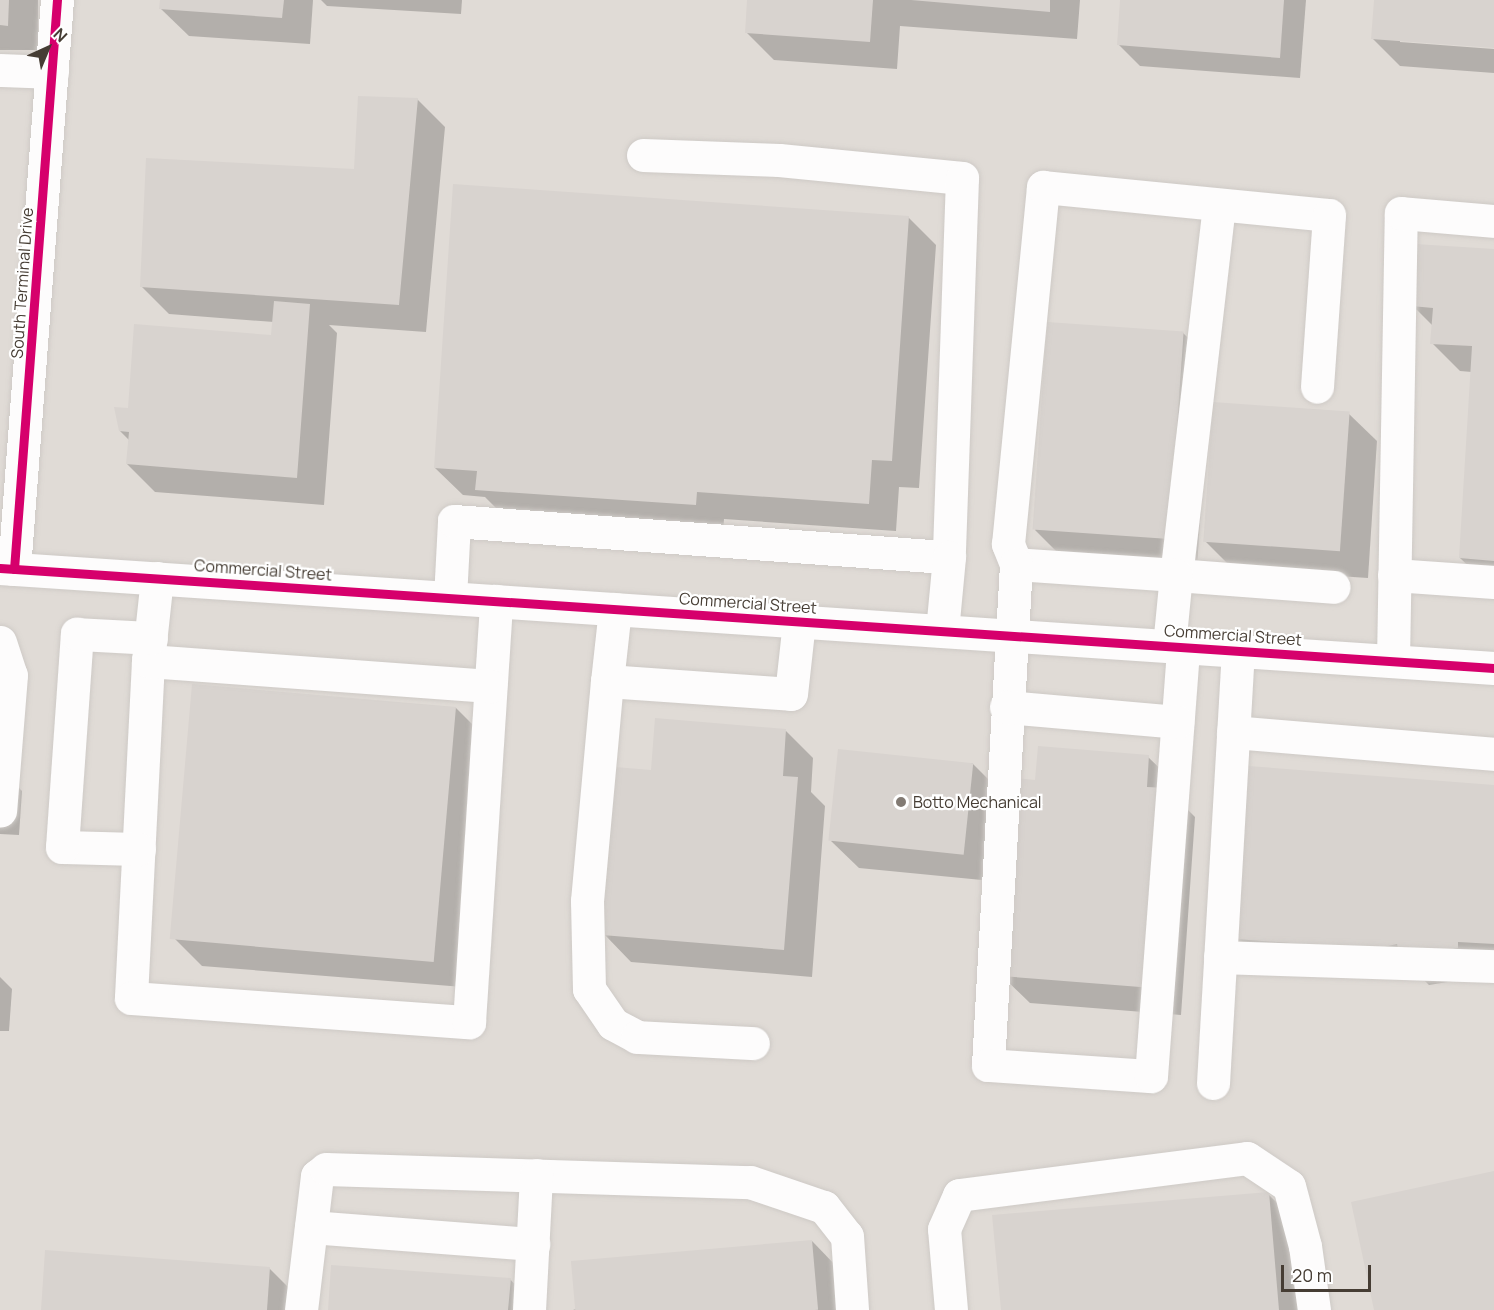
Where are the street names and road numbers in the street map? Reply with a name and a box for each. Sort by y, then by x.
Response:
street label: South Terminal Drive [7,207,37,359]
street label: Commercial Street [193,556,333,584]
street label: Commercial Street [678,589,818,617]
street label: Commercial Street [1163,621,1303,649]

